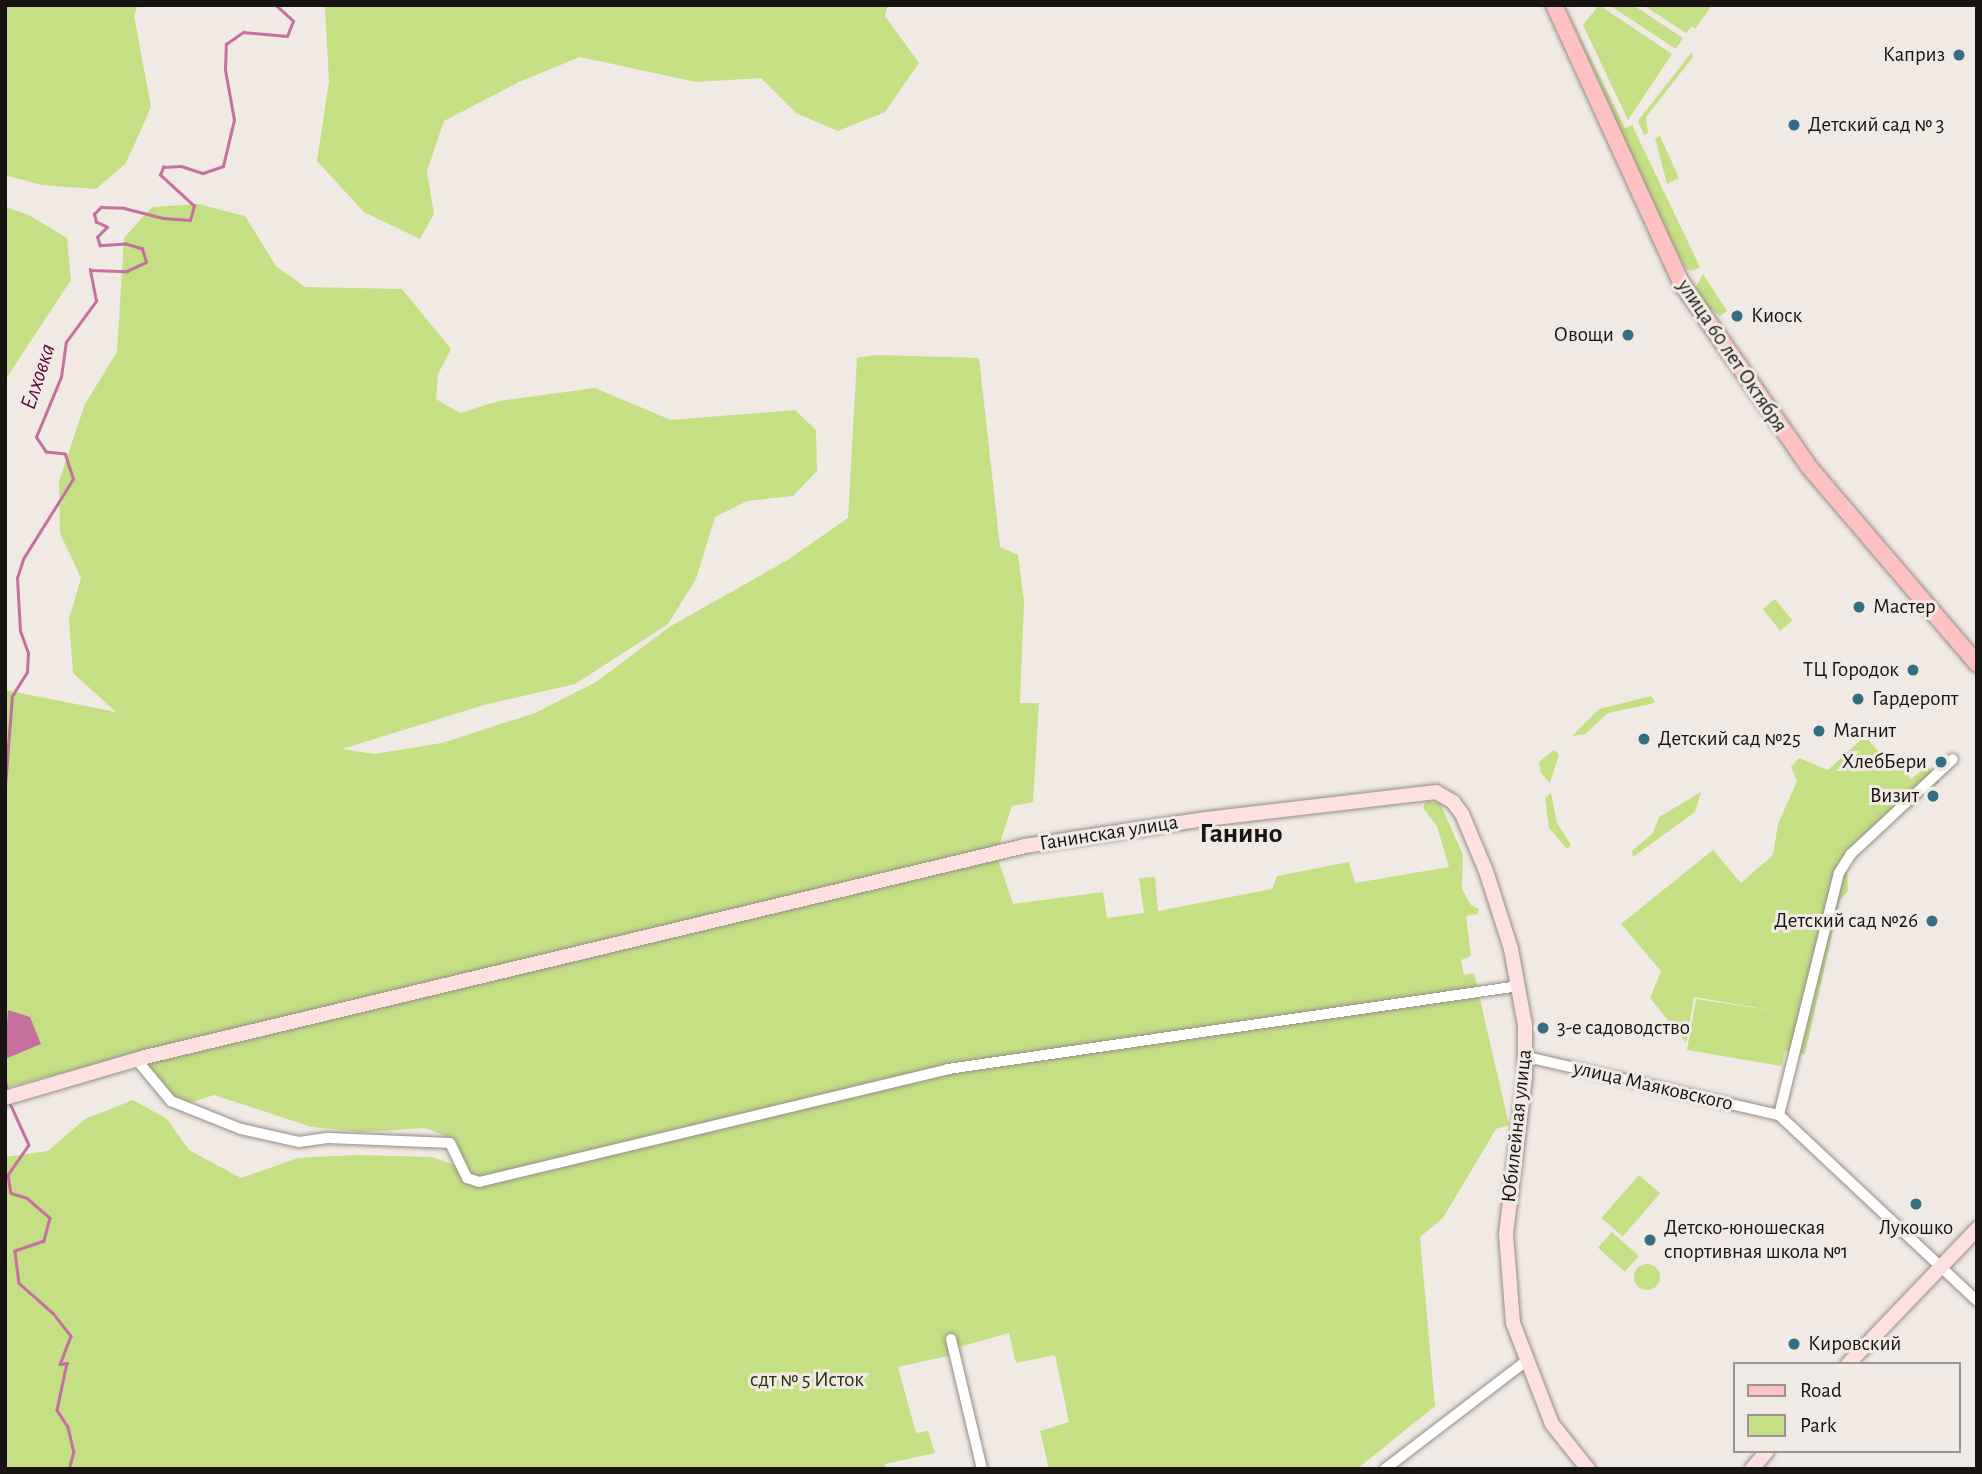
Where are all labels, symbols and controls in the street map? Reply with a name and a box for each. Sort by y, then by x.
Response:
place label: Каприз [1883,42,1945,68]
marker: Каприз [1951,47,1967,63]
place label: Детский сад № 3 [1808,112,1944,138]
marker: Детский сад № 3 [1786,117,1802,133]
street label: улица 60 лет Октября [1671,275,1793,437]
place label: Киоск [1751,303,1802,329]
marker: Киоск [1729,308,1745,324]
place label: Овощи [1554,322,1614,348]
marker: Овощи [1620,327,1636,343]
water label: Елховка [15,341,63,413]
place label: Мастер [1873,594,1936,620]
marker: Мастер [1851,599,1867,615]
place label: ТЦ Городок [1803,657,1899,683]
marker: ТЦ Городок [1905,662,1921,678]
place label: Гардеропт [1872,686,1958,712]
marker: Гардеропт [1850,691,1866,707]
place label: Магнит [1833,718,1896,744]
marker: Магнит [1811,723,1827,739]
place label: Детский сад №25 [1658,726,1801,752]
marker: Детский сад №25 [1636,731,1652,747]
place label: ХлебБери [1842,749,1927,775]
marker: ХлебБери [1933,754,1949,770]
place label: Визит [1870,783,1919,809]
marker: Визит [1925,788,1941,804]
street label: Ганинская улица [1038,810,1180,856]
district label: Ганино [1199,817,1283,851]
place label: Детский сад №26 [1774,908,1918,934]
marker: Детский сад №26 [1924,913,1940,929]
place label: 3-е садоводство [1557,1015,1690,1041]
marker: 3-е садоводство [1535,1020,1551,1036]
street label: Юбилейная улица [1496,1048,1538,1204]
street label: улица Маяковского [1571,1055,1735,1117]
marker: Лукошко [1908,1196,1924,1212]
place label: Детско-юношеская спортивная школа №1 [1664,1215,1848,1265]
place label: Лукошко [1879,1215,1953,1241]
marker: Детско-юношеская спортивная школа №1 [1642,1232,1658,1248]
place label: Кировский [1808,1331,1901,1357]
marker: Кировский [1786,1336,1802,1352]
legend [1734,1362,1961,1453]
park label: сдт № 5 Исток [750,1367,864,1393]
text: Road [1800,1380,1842,1401]
text: Park [1800,1415,1836,1436]

